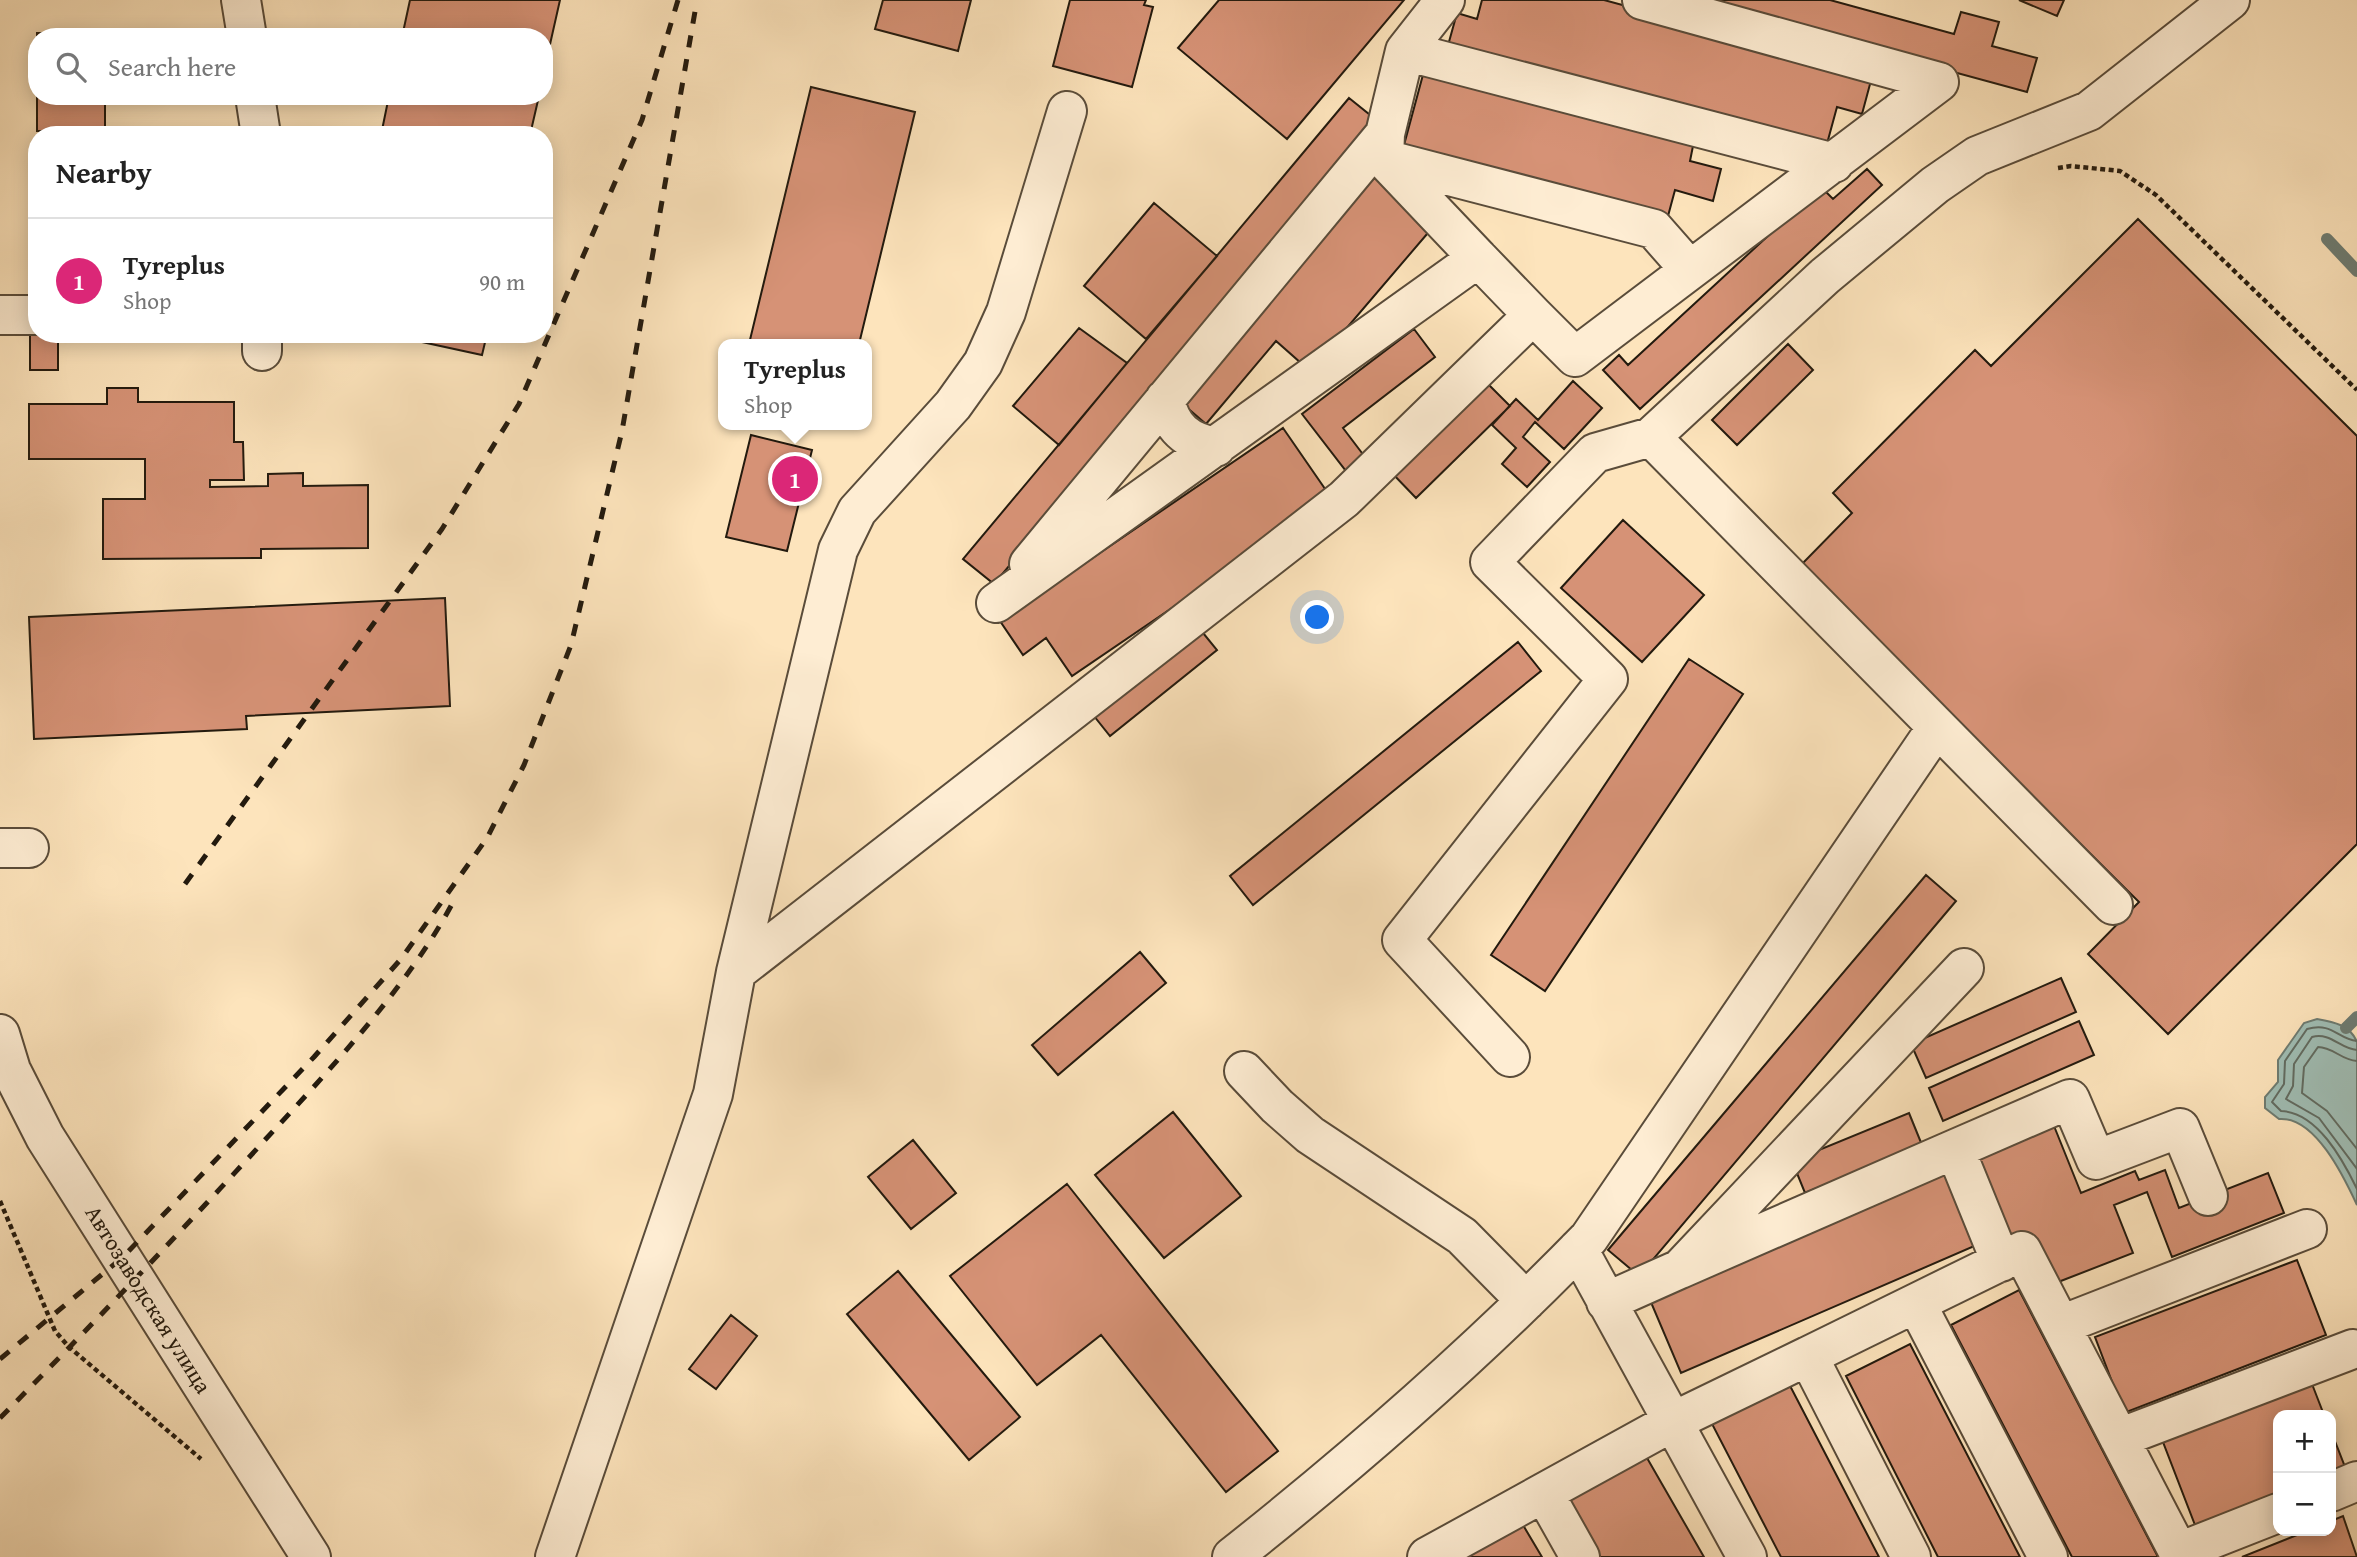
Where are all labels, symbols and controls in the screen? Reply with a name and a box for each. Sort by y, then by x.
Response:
search box [28,28,553,105]
text: Search here [108,47,236,86]
icon: search [52,48,90,86]
text: Nearby [56,150,152,194]
text: Tyreplus [123,245,225,284]
text: 1 [73,265,85,298]
text: 90 m [479,265,525,298]
text: Shop [123,284,171,317]
popup [718,339,872,430]
text: Tyreplus [744,349,846,388]
text: Shop [744,388,792,421]
pin: 1 [772,453,818,505]
your location [1300,600,1334,634]
street label: Автозаводская улица [78,1199,220,1400]
map controls [2273,1410,2336,1536]
button: + [2273,1410,2336,1473]
button: − [2273,1473,2336,1536]

